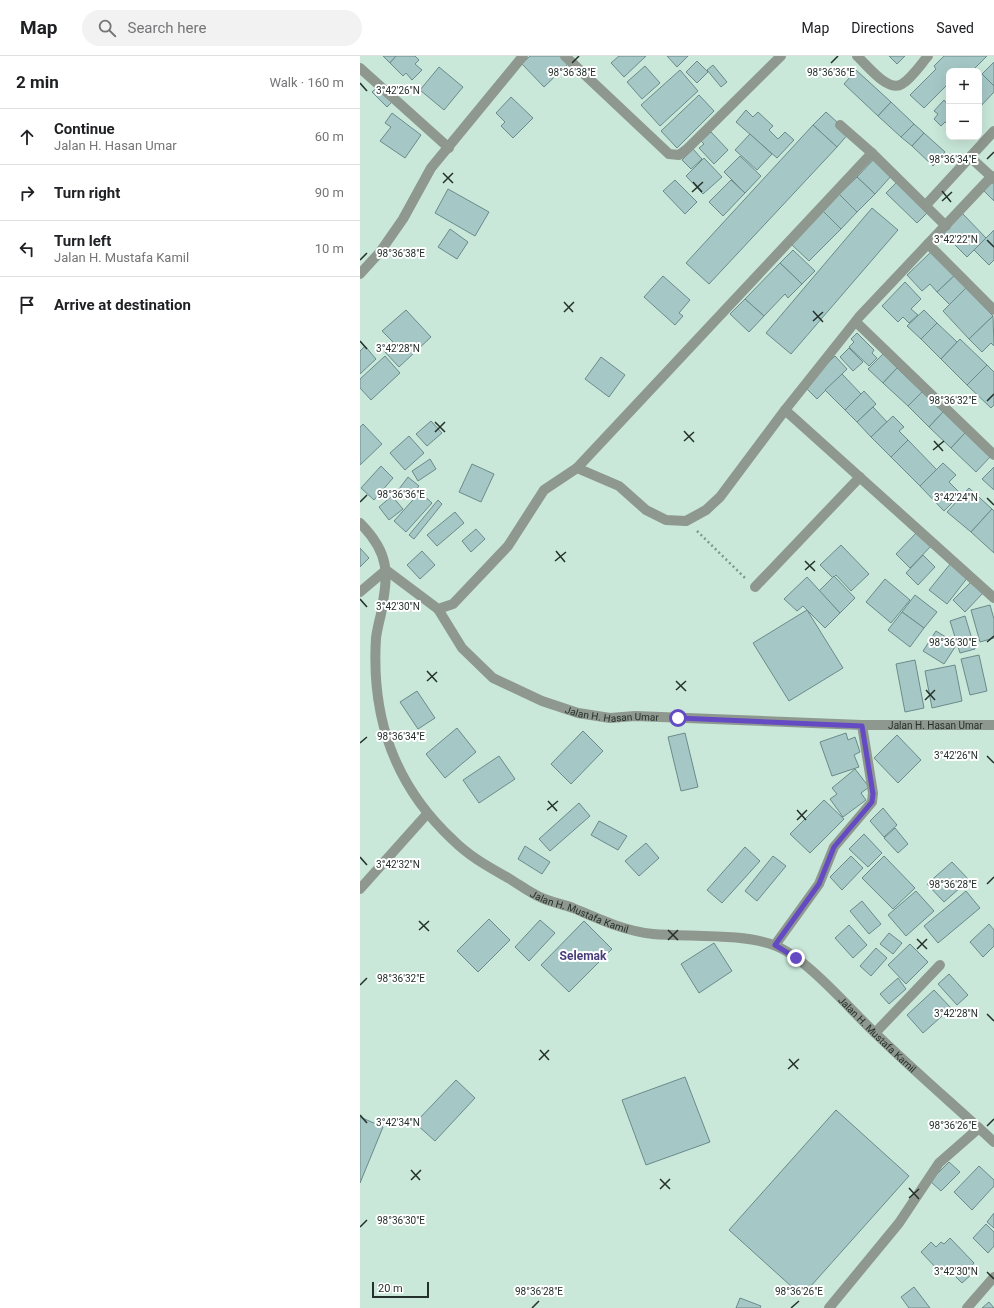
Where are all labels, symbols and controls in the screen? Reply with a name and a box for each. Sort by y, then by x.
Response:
search box [82,10,362,46]
text: Map [20,16,58,39]
icon: search [96,17,118,39]
text: Search here [128,19,206,37]
text: Map [802,20,829,36]
text: Directions [851,20,914,36]
text: Saved [936,20,974,36]
text: 98°36'38"E [548,67,596,78]
text: 98°36'36"E [807,67,855,78]
map controls [946,68,982,140]
button: + [946,68,982,104]
text: 2 min [16,72,59,92]
text: Walk · 160 m [269,75,344,90]
text: 3°42'26"N [376,85,420,96]
button: − [946,104,982,140]
text: Continue [54,120,115,138]
icon: ahead [16,126,38,148]
text: 60 m [315,129,344,144]
text: Jalan H. Hasan Umar [54,138,177,153]
text: 98°36'34"E [929,154,977,165]
icon: right [16,182,38,204]
text: Turn right [54,184,120,202]
text: 90 m [315,185,344,200]
text: Turn left [54,232,111,250]
text: 3°42'22"N [934,234,978,245]
icon: left [16,238,38,260]
text: 10 m [315,241,344,256]
text: 98°36'38"E [377,248,425,259]
text: Jalan H. Mustafa Kamil [54,250,189,265]
icon: arrive [16,294,38,316]
text: Arrive at destination [54,296,191,314]
text: 3°42'28"N [376,343,420,354]
text: 98°36'32"E [929,395,977,406]
text: 98°36'36"E [377,489,425,500]
text: 3°42'24"N [934,492,978,503]
text: 3°42'30"N [376,601,420,612]
text: 98°36'30"E [929,637,977,648]
street label: Jalan H. Hasan Umar [564,704,660,724]
route start [669,709,687,727]
street label: Jalan H. Hasan Umar [888,720,983,731]
text: 98°36'34"E [377,731,425,742]
text: 3°42'26"N [934,750,978,761]
text: 3°42'32"N [376,859,420,870]
text: 98°36'28"E [929,879,977,890]
street label: Jalan H. Mustafa Kamil [528,888,630,935]
district label: Selemak [560,949,607,963]
route end [787,949,805,967]
text: 98°36'32"E [377,973,425,984]
street label: Jalan H. Mustafa Kamil [836,994,918,1075]
text: 3°42'28"N [934,1008,978,1019]
text: 3°42'34"N [376,1117,420,1128]
text: 98°36'26"E [929,1120,977,1131]
text: 98°36'30"E [377,1215,425,1226]
text: 3°42'30"N [934,1266,978,1277]
scale bar [372,1280,429,1299]
text: 20 m [378,1282,403,1295]
text: 98°36'28"E [515,1286,563,1297]
text: 98°36'26"E [775,1286,823,1297]

